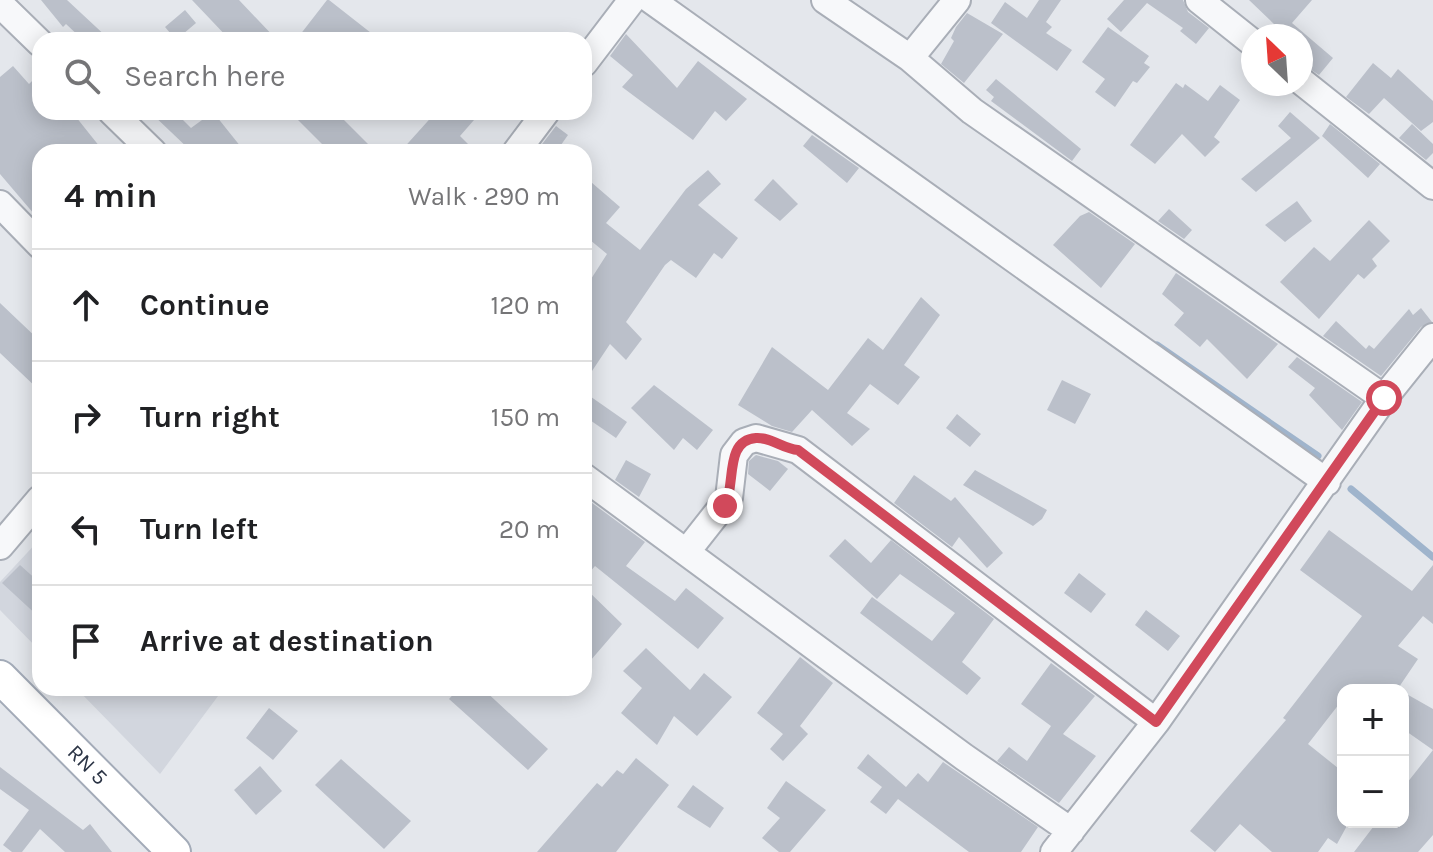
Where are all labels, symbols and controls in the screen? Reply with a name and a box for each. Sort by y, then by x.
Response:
north arrow [1241,24,1313,96]
search box [32,32,592,120]
icon: search [60,54,104,98]
text: Search here [124,58,285,94]
text: 4 min [64,176,157,216]
text: Walk · 290 m [408,181,560,212]
icon: ahead [64,283,108,327]
text: Continue [140,287,270,323]
text: 120 m [490,290,560,321]
route start [1366,380,1402,416]
icon: right [64,395,108,439]
text: Turn right [140,399,280,435]
text: 150 m [491,402,560,433]
route end [707,488,743,524]
icon: left [64,507,108,551]
text: Turn left [140,511,258,547]
text: 20 m [499,514,560,545]
icon: arrive [64,619,108,663]
text: Arrive at destination [140,623,434,659]
map controls [1337,684,1409,828]
button: + [1337,684,1409,756]
street label: RN 5 [62,739,113,790]
button: − [1337,756,1409,828]

